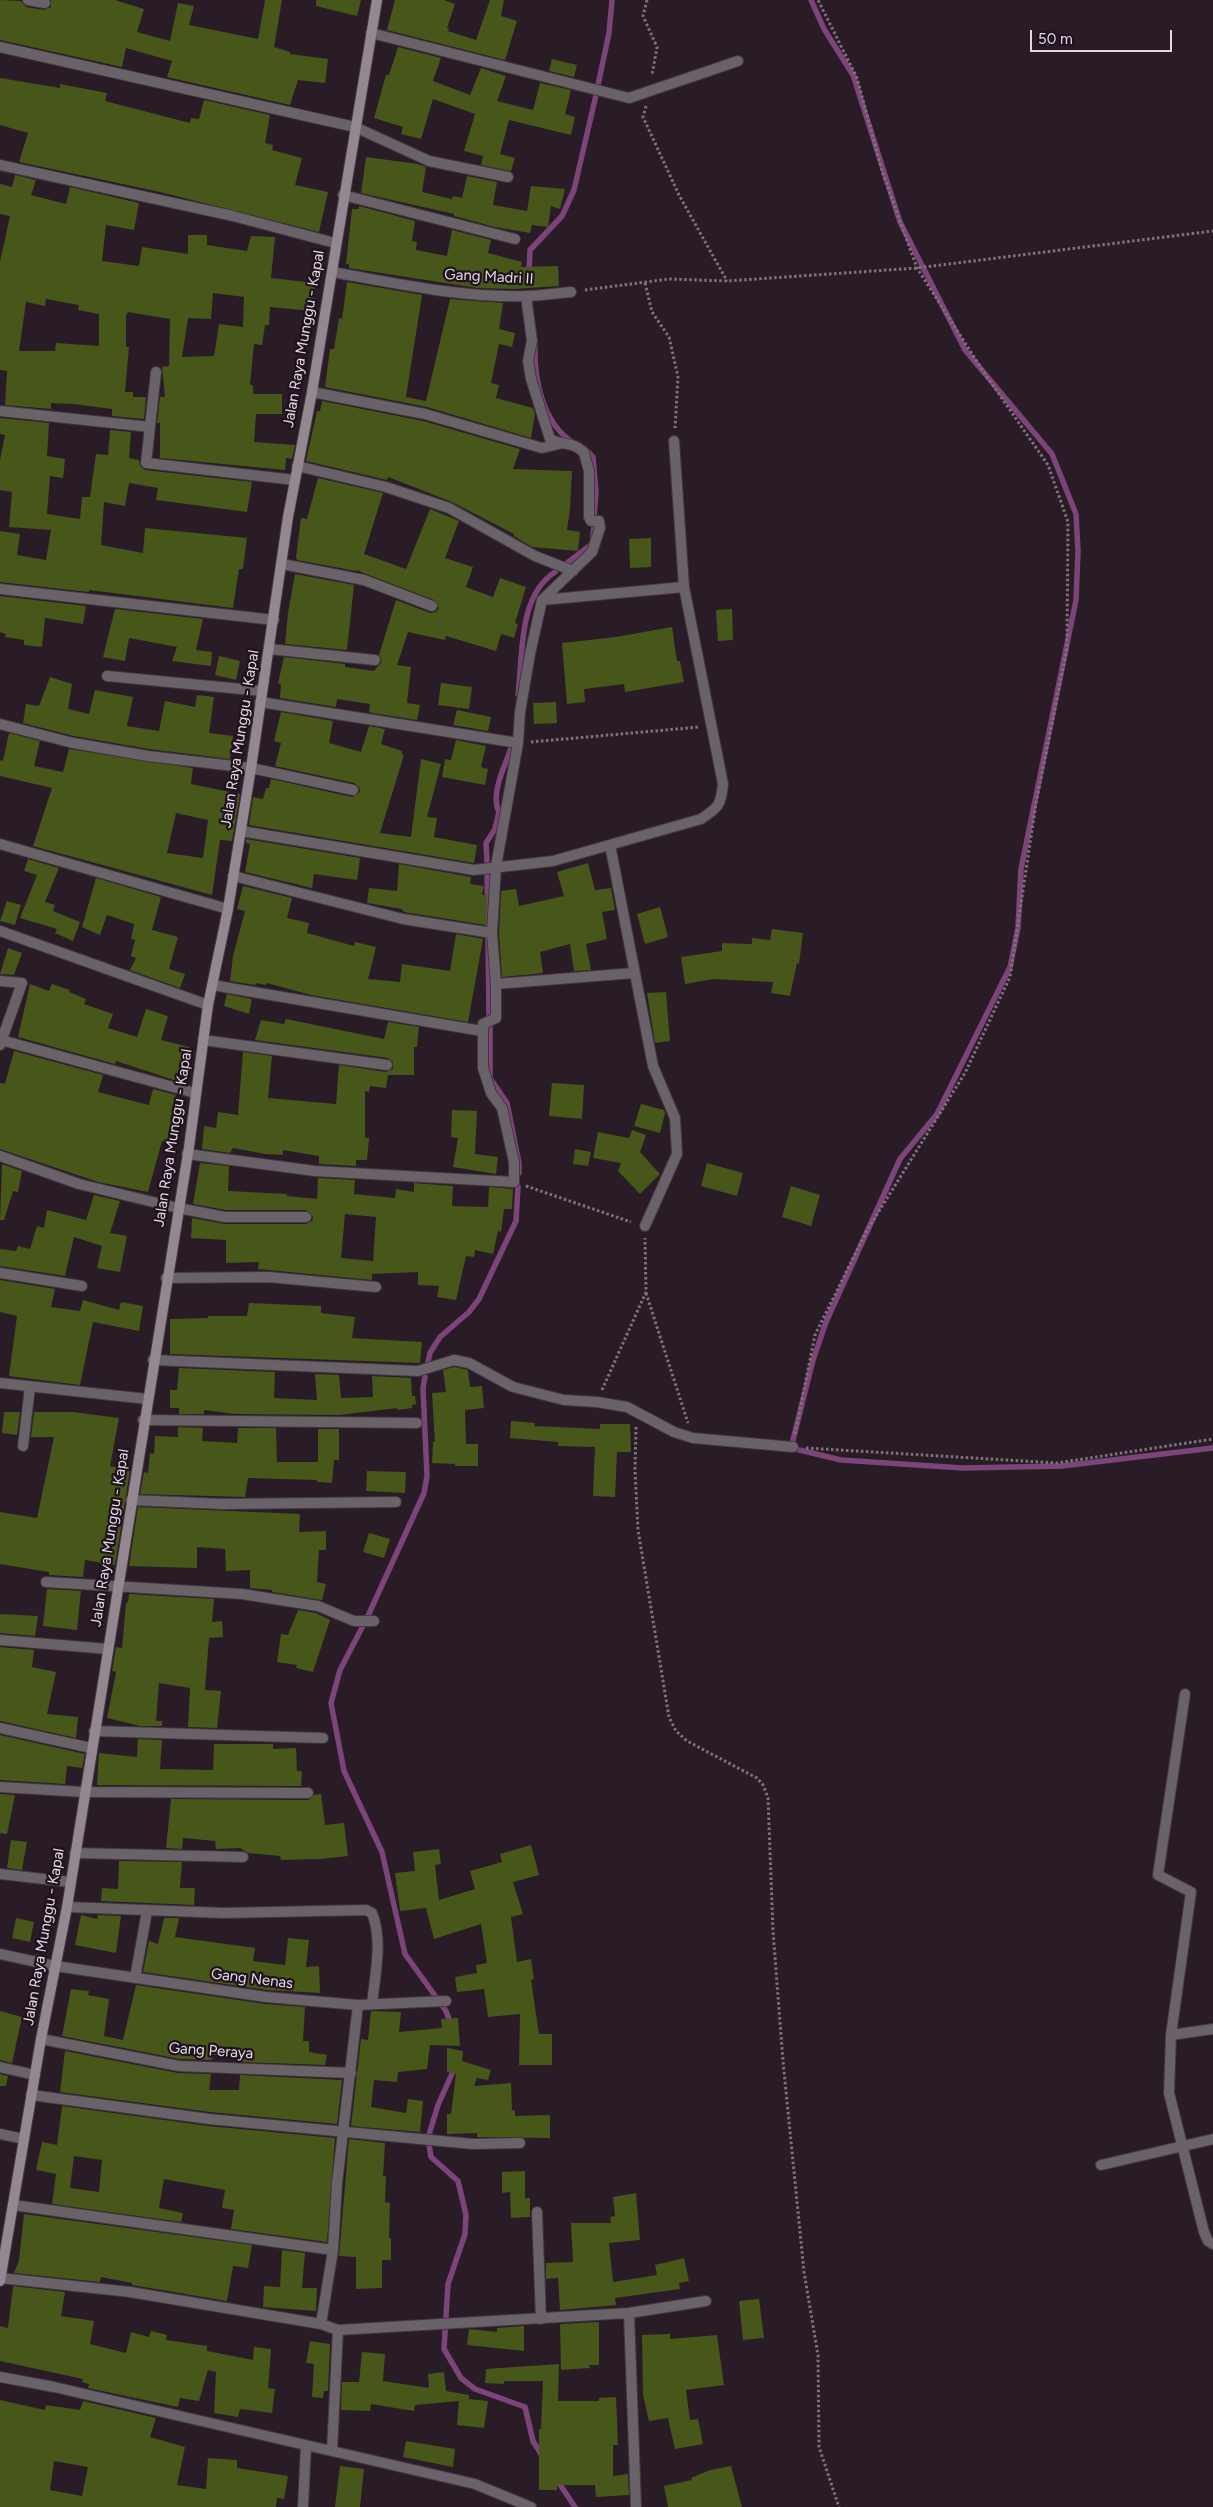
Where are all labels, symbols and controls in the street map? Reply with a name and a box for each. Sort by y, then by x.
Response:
scale bar [1033,20,1176,52]
text: 50 m [1038,30,1073,48]
street label: Jalan Raya Munggu - Kapal [280,249,328,429]
street label: Gang Madri II [444,266,534,288]
street label: Jalan Raya Munggu - Kapal [217,649,263,829]
street label: Jalan Raya Munggu - Kapal [150,1048,196,1228]
street label: Jalan Raya Munggu - Kapal [87,1448,133,1628]
street label: Jalan Raya Munggu - Kapal [20,1847,68,2027]
street label: Gang Nenas [210,1965,294,1993]
street label: Gang Peraya [168,2039,254,2063]

